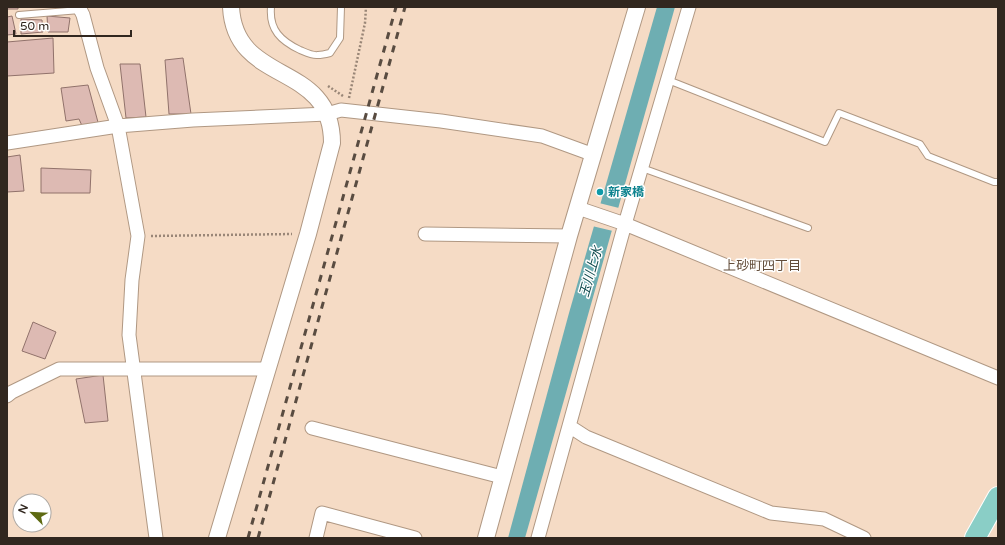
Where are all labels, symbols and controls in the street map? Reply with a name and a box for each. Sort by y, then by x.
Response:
scale bar [14,12,131,38]
text: 50 m [20,19,49,33]
place label: 新家橋 [608,185,645,199]
marker: 新家橋 [595,187,605,197]
water label: 玉川上水 [576,243,606,299]
district label: 上砂町四丁目 [723,258,801,274]
north arrow [12,493,52,533]
text: N [16,502,31,516]

